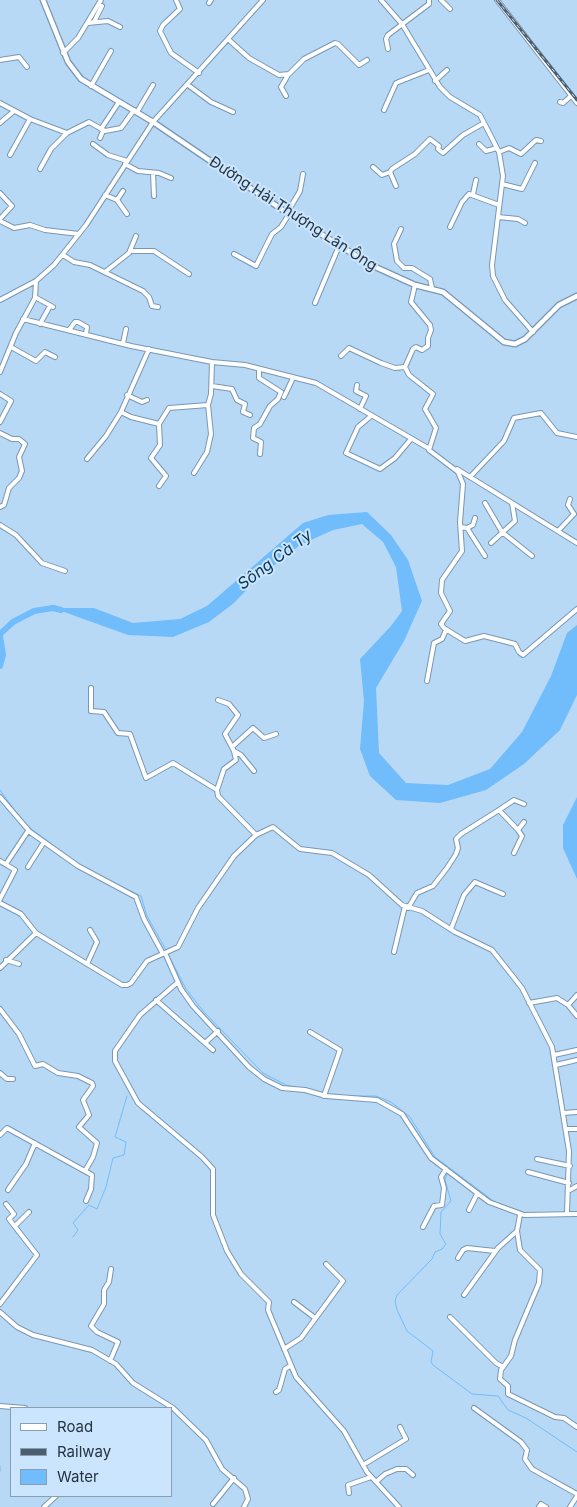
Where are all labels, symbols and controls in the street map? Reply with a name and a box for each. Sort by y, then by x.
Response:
street label: Đường Hải Thượng Lãn Ông [206,153,380,275]
water label: Sông Cà Ty [234,526,316,594]
legend [10,1407,172,1497]
text: Road [57,1417,93,1436]
text: Railway [57,1442,111,1461]
text: Water [57,1467,99,1486]

